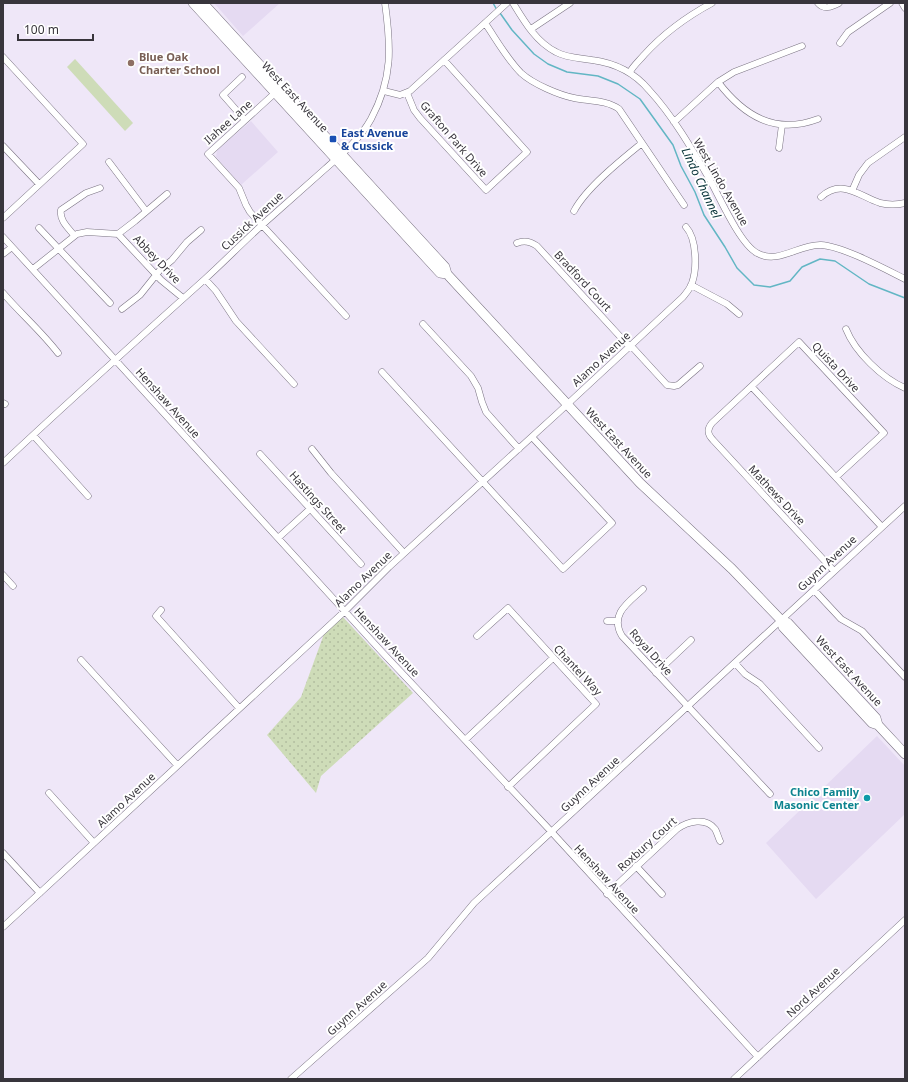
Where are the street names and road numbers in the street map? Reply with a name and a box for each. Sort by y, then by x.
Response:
street label: West East Avenue [259,58,332,135]
street label: Ilahee Lane [200,96,255,147]
street label: Grafton Park Drive [417,98,491,180]
street label: West Lindo Avenue [690,135,753,228]
street label: Cussick Avenue [217,188,286,253]
street label: Abbey Drive [130,231,184,286]
street label: Bradford Court [551,247,615,314]
street label: Alamo Avenue [568,328,633,390]
street label: Quista Drive [809,338,864,395]
street label: Henshaw Avenue [133,364,204,441]
street label: West East Avenue [583,404,656,481]
street label: Mathews Drive [746,461,809,528]
street label: Hastings Street [286,467,350,536]
street label: Guynn Avenue [794,531,859,594]
street label: Alamo Avenue [331,547,395,610]
street label: Henshaw Avenue [351,604,423,680]
street label: Royal Drive [626,625,676,678]
street label: West East Avenue [813,632,886,709]
street label: Chantel Way [551,641,606,699]
street label: Guynn Avenue [557,752,622,815]
street label: Alamo Avenue [93,769,158,831]
street label: Roxbury Court [614,813,679,874]
street label: Henshaw Avenue [571,841,643,917]
street label: Nord Avenue [783,963,842,1020]
street label: Guynn Avenue [324,977,390,1038]

